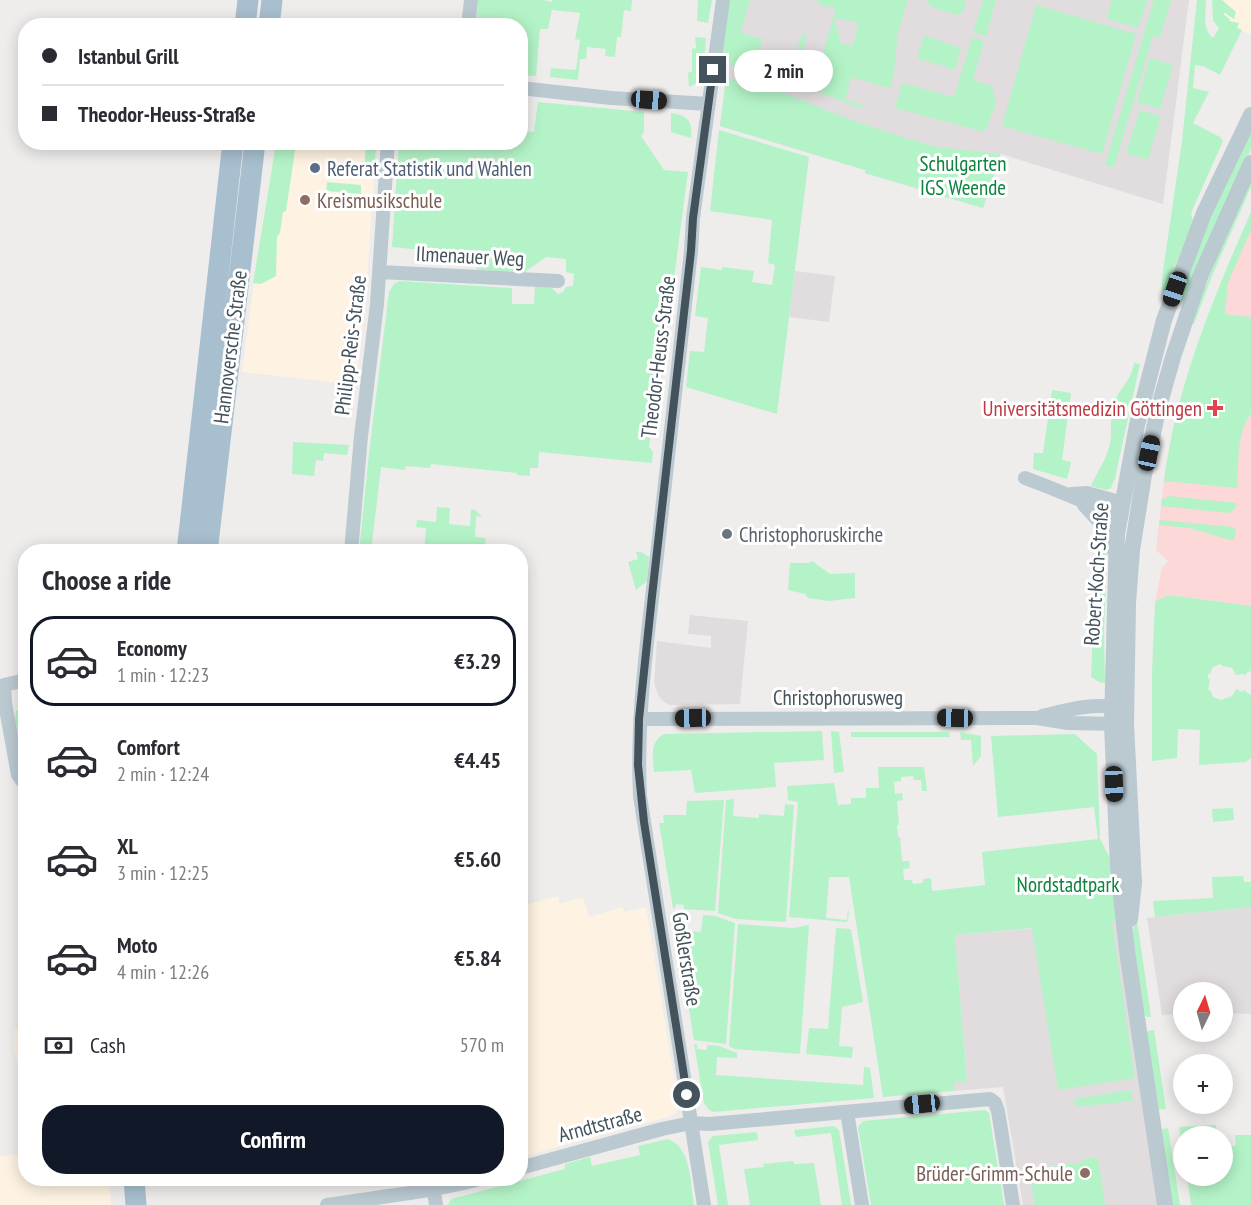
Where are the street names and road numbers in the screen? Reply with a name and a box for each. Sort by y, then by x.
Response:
street label: Ilmenauer Weg [415,240,525,272]
street label: Hannoversche Straße [207,269,253,425]
street label: Philipp-Reis-Straße [328,274,372,416]
street label: Theodor-Heuss-Straße [635,274,681,440]
street label: Robert-Koch-Straße [1078,502,1114,646]
street label: Christophorusweg [773,684,903,711]
street label: Goßlerstraße [666,910,708,1008]
street label: Arndtstraße [555,1100,645,1148]

